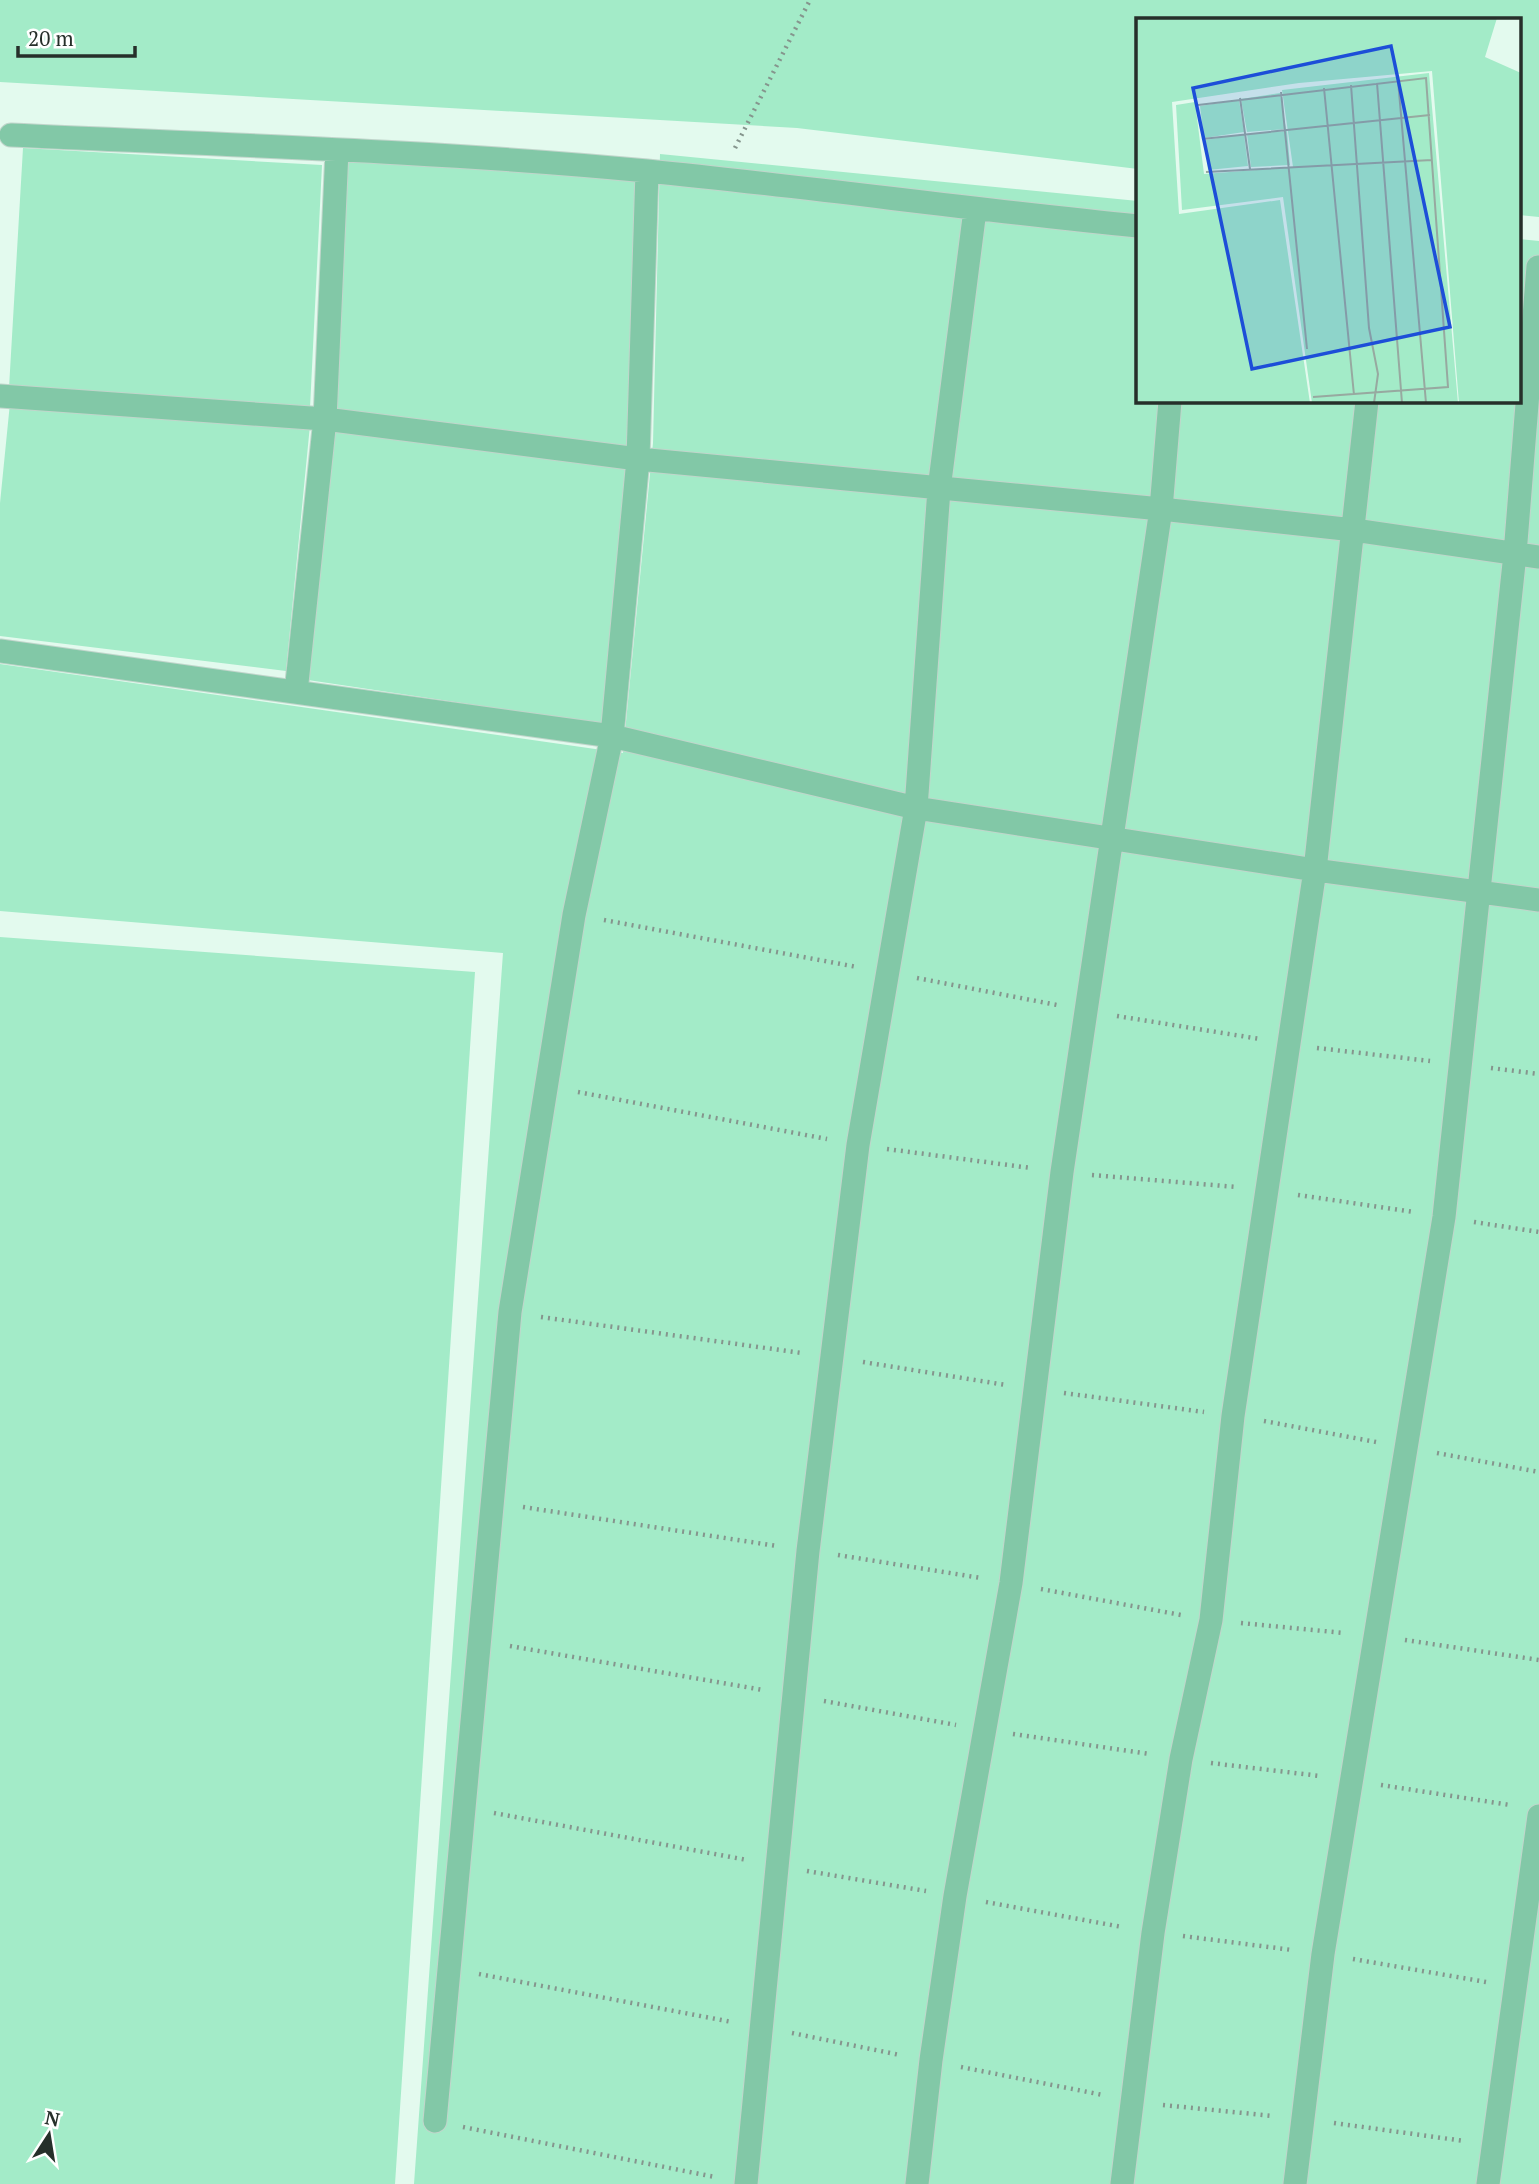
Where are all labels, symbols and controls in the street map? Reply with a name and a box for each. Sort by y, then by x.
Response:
scale bar [18,14,135,58]
inset map [1136,18,1522,402]
text: 20 m [28,24,74,52]
north arrow [14,2100,84,2170]
text: N [43,2104,63,2132]

